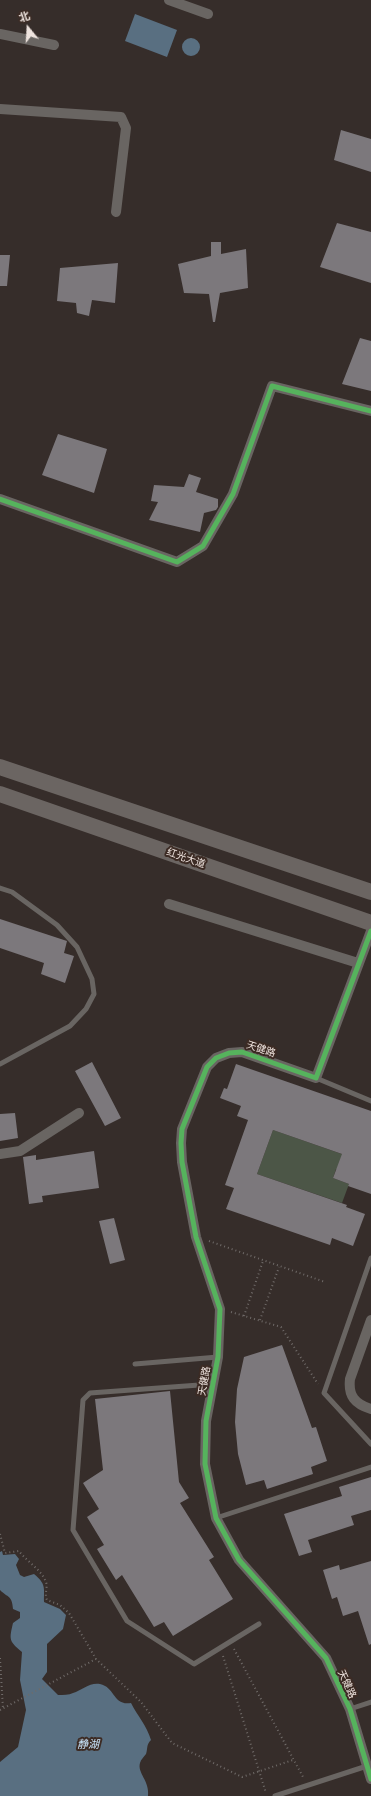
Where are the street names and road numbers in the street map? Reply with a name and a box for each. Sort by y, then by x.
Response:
street label: 红光大道 [165,846,207,870]
street label: 天健路 [245,1039,277,1059]
street label: 天健路 [195,1365,213,1397]
street label: 天健路 [335,1668,359,1700]

